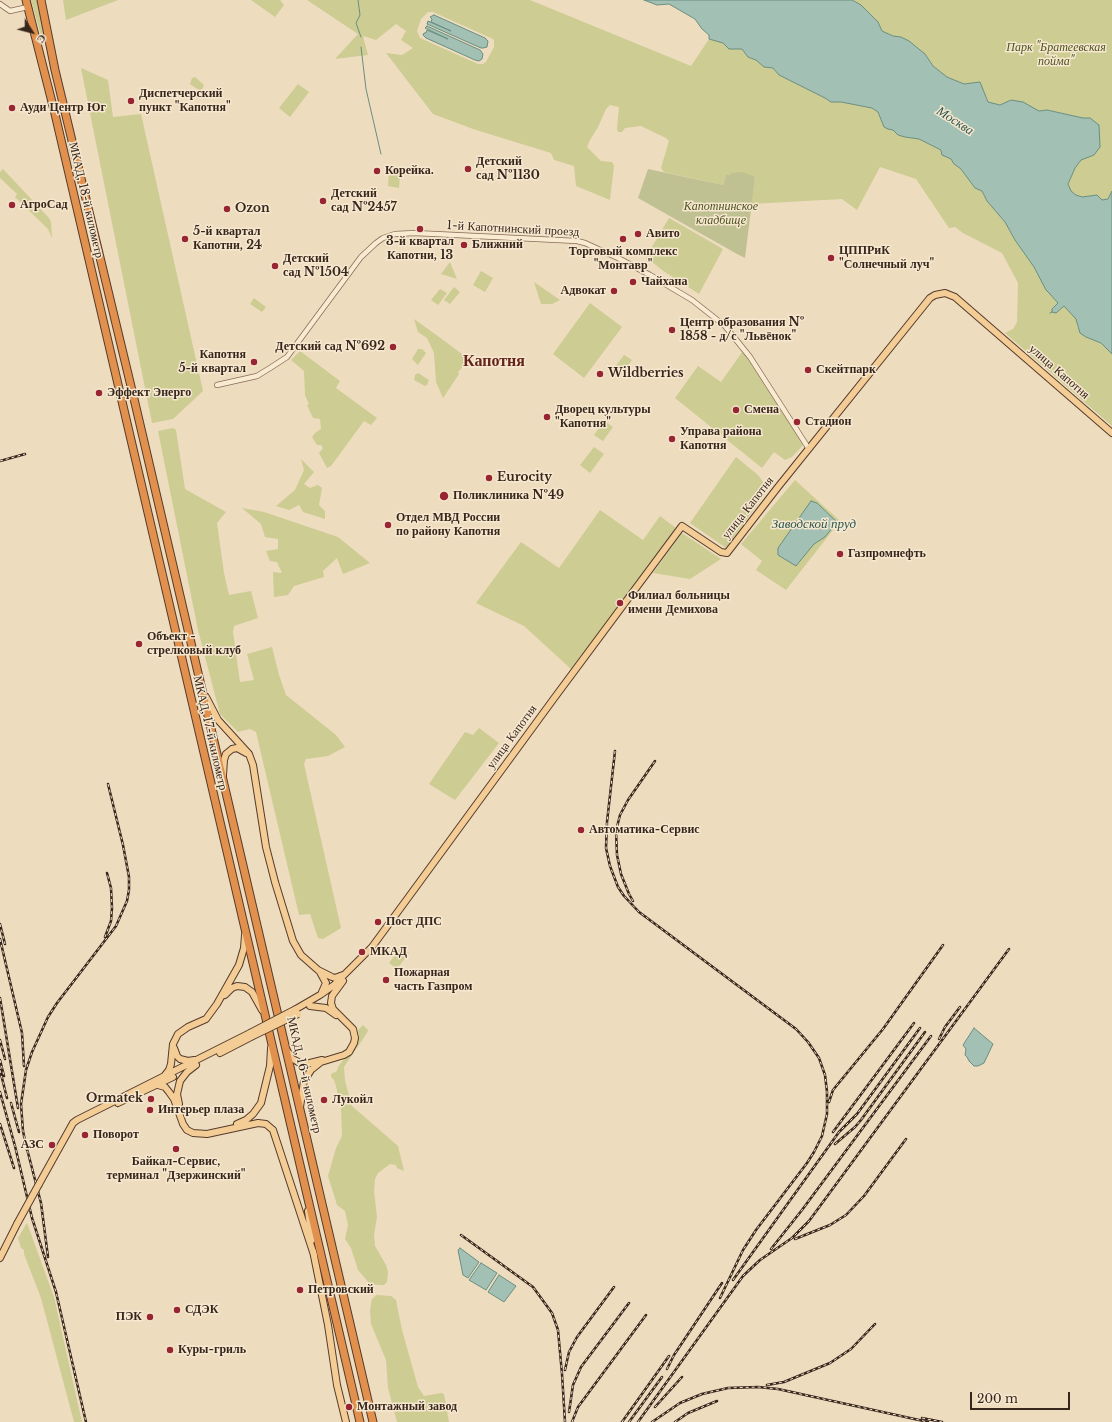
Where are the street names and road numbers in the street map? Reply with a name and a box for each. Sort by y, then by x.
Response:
street label: МКАД, 18-й километр [66,141,106,259]
street label: 1-й Капотнинский проезд [446,218,580,240]
street label: улица Капотня [1026,342,1092,402]
street label: улица Капотня [719,474,777,542]
street label: МКАД, 17-й километр [190,674,230,792]
street label: улица Капотня [484,702,540,772]
street label: МКАД, 16-й километр [284,1015,324,1135]

